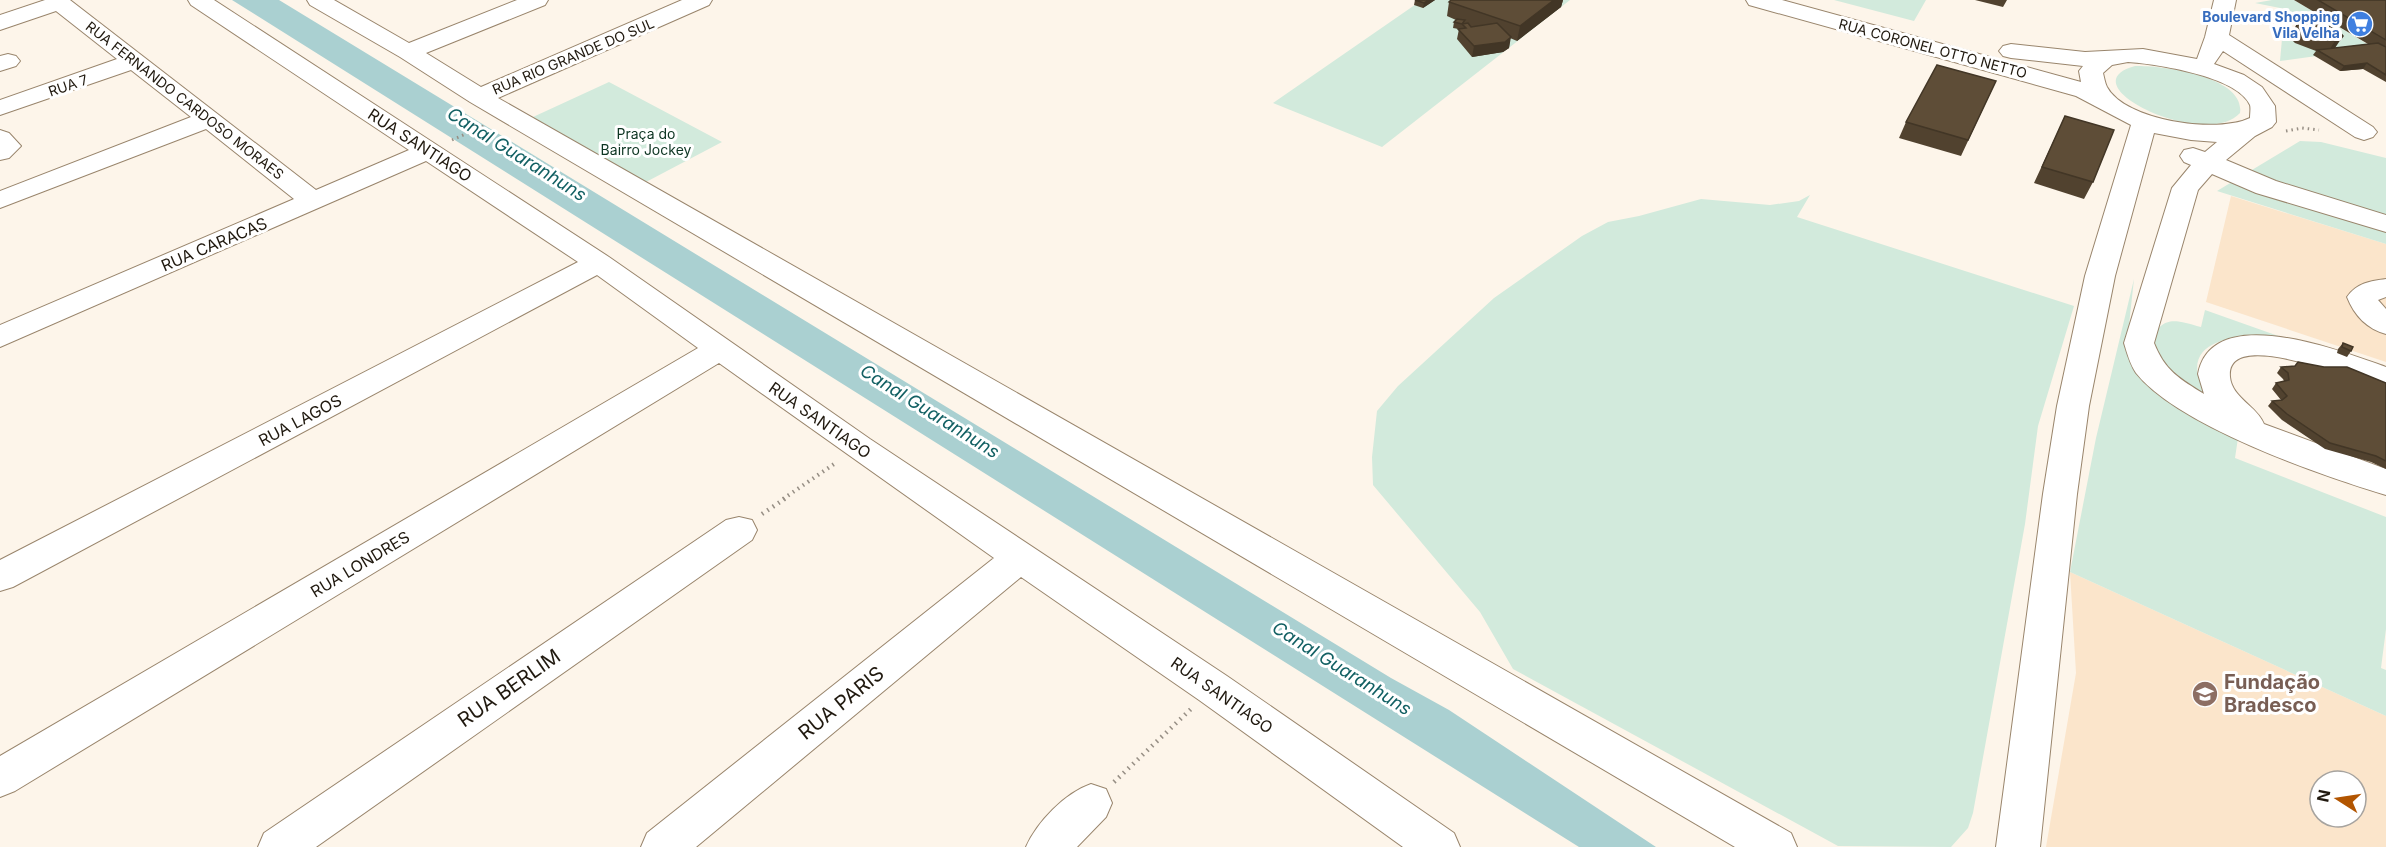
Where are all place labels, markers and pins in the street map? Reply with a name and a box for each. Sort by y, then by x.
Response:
place label: Boulevard Shopping Vila Velha [2202,8,2340,41]
supermarket icon: Boulevard Shopping Vila Velha [2345,9,2375,39]
place label: Fundação Bradesco [2224,670,2320,717]
school or university icon: Fundação Bradesco [2190,679,2220,709]

